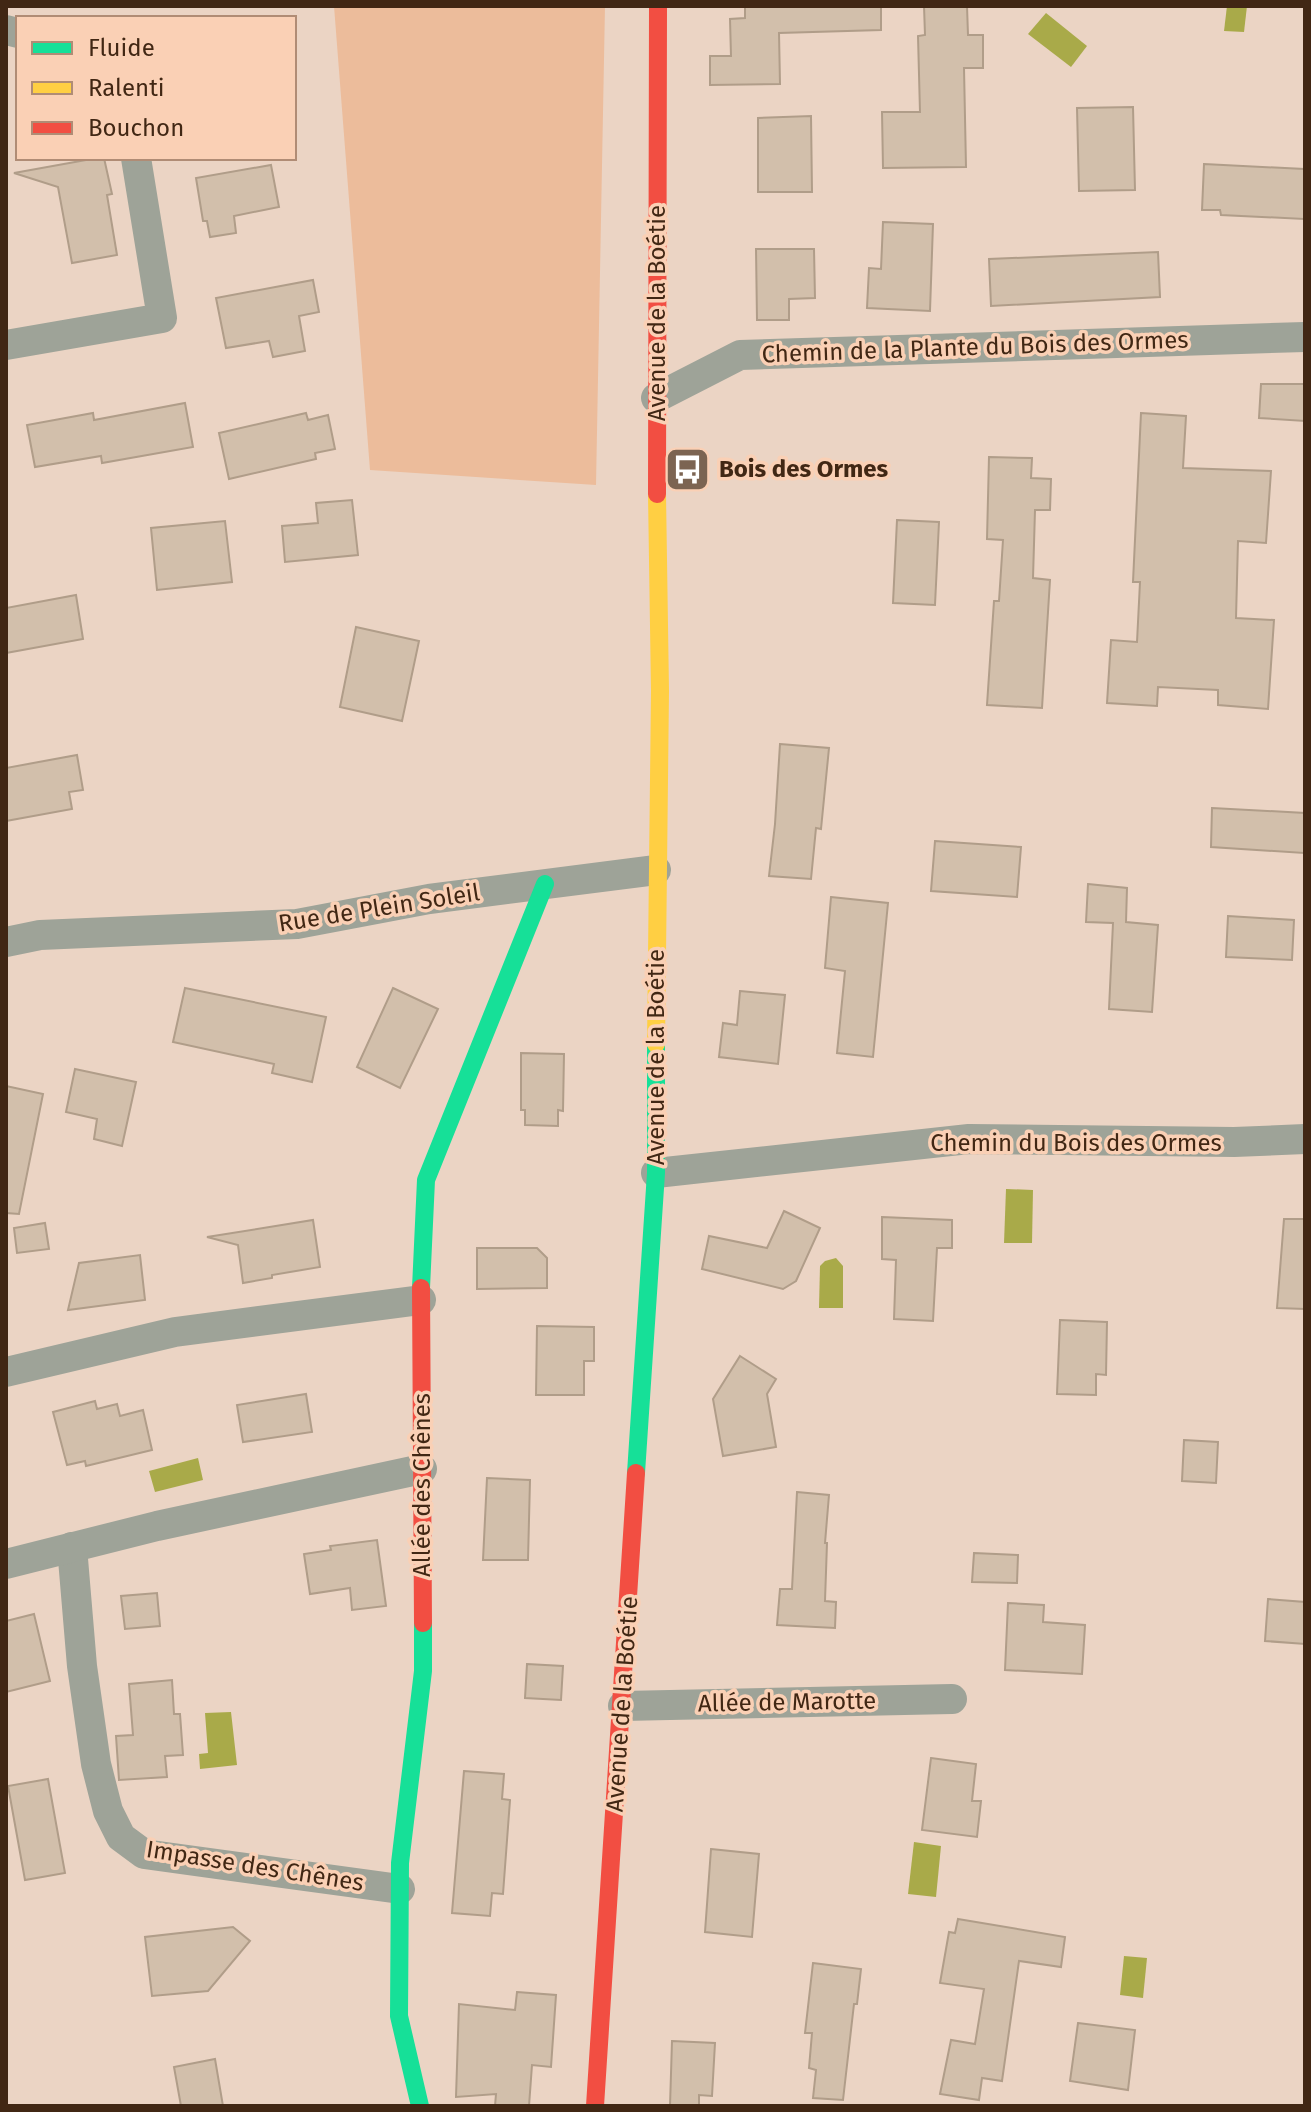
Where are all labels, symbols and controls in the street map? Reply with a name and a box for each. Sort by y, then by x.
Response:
legend [16,16,296,160]
text: Fluide [88,34,155,62]
text: Ralenti [88,74,165,102]
text: Bouchon [88,114,184,142]
street label: Avenue de la Boétie [643,205,671,421]
street label: Chemin de la Plante du Bois des Ormes [761,326,1189,368]
bus stop icon: Bois des Ormes [664,445,712,493]
place label: Bois des Ormes [719,455,889,483]
street label: Rue de Plein Soleil [276,878,482,938]
street label: Avenue de la Boétie [642,949,670,1165]
street label: Chemin du Bois des Ormes [930,1129,1222,1157]
street label: Allée des Chênes [408,1393,436,1577]
street label: Avenue de la Boétie [600,1595,644,1813]
street label: Allée de Marotte [698,1686,876,1718]
street label: Impasse des Chênes [144,1835,366,1897]

